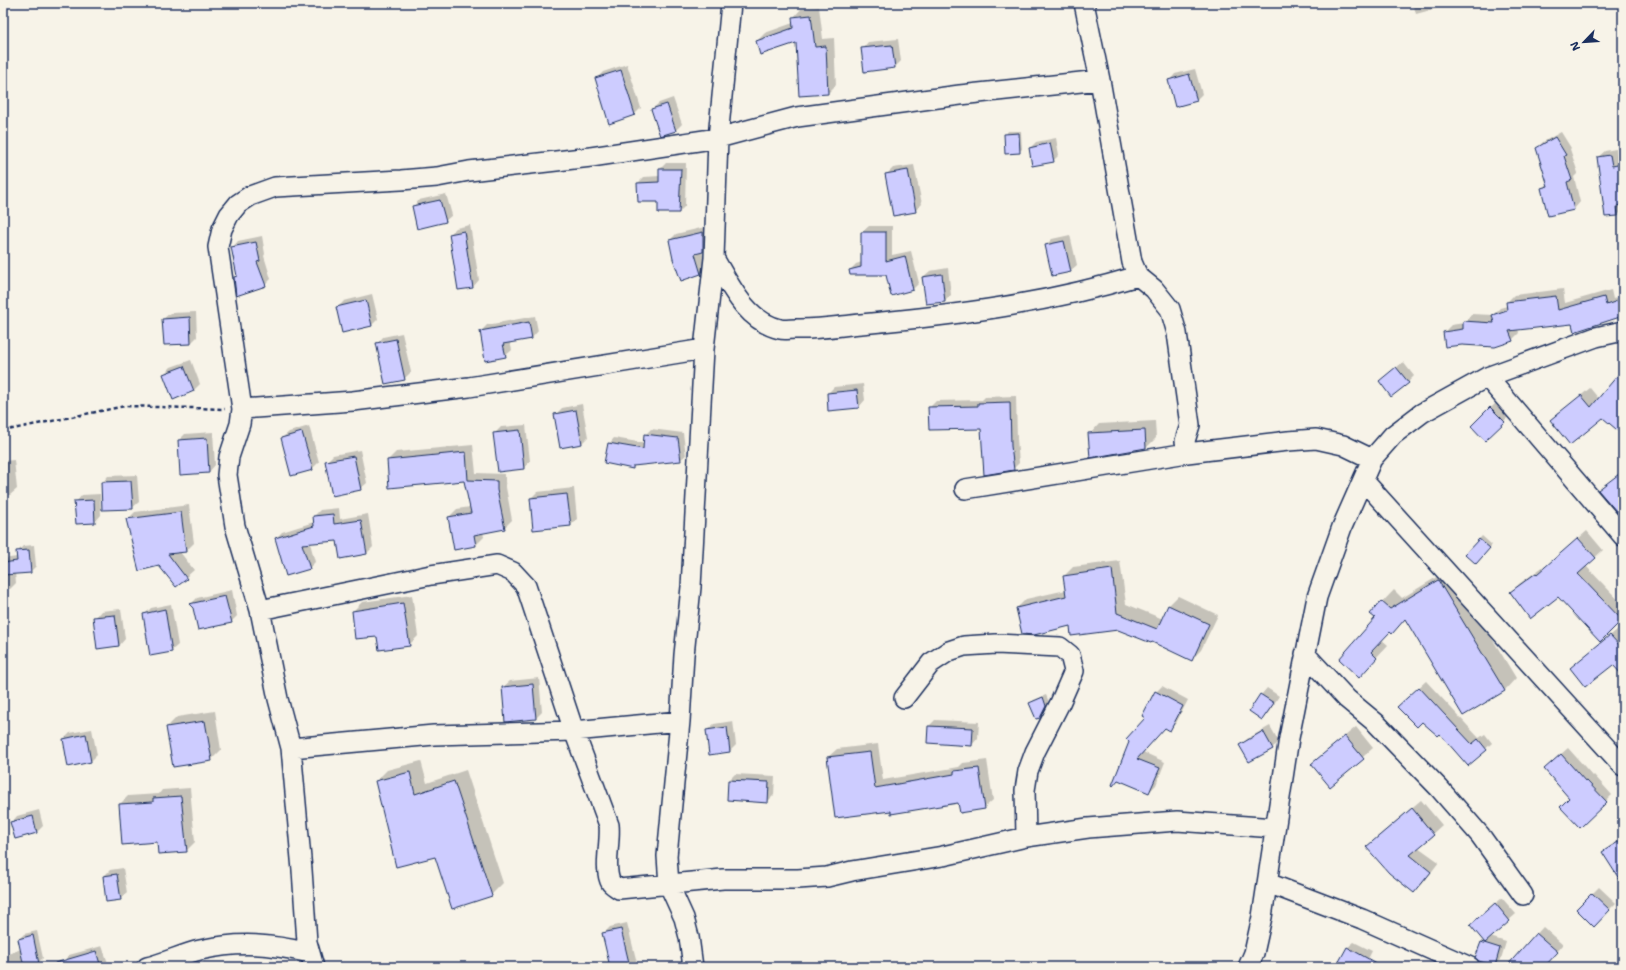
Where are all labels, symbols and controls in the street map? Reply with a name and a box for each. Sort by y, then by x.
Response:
north arrow [1564,22,1604,62]
text: N [1567,39,1584,53]

